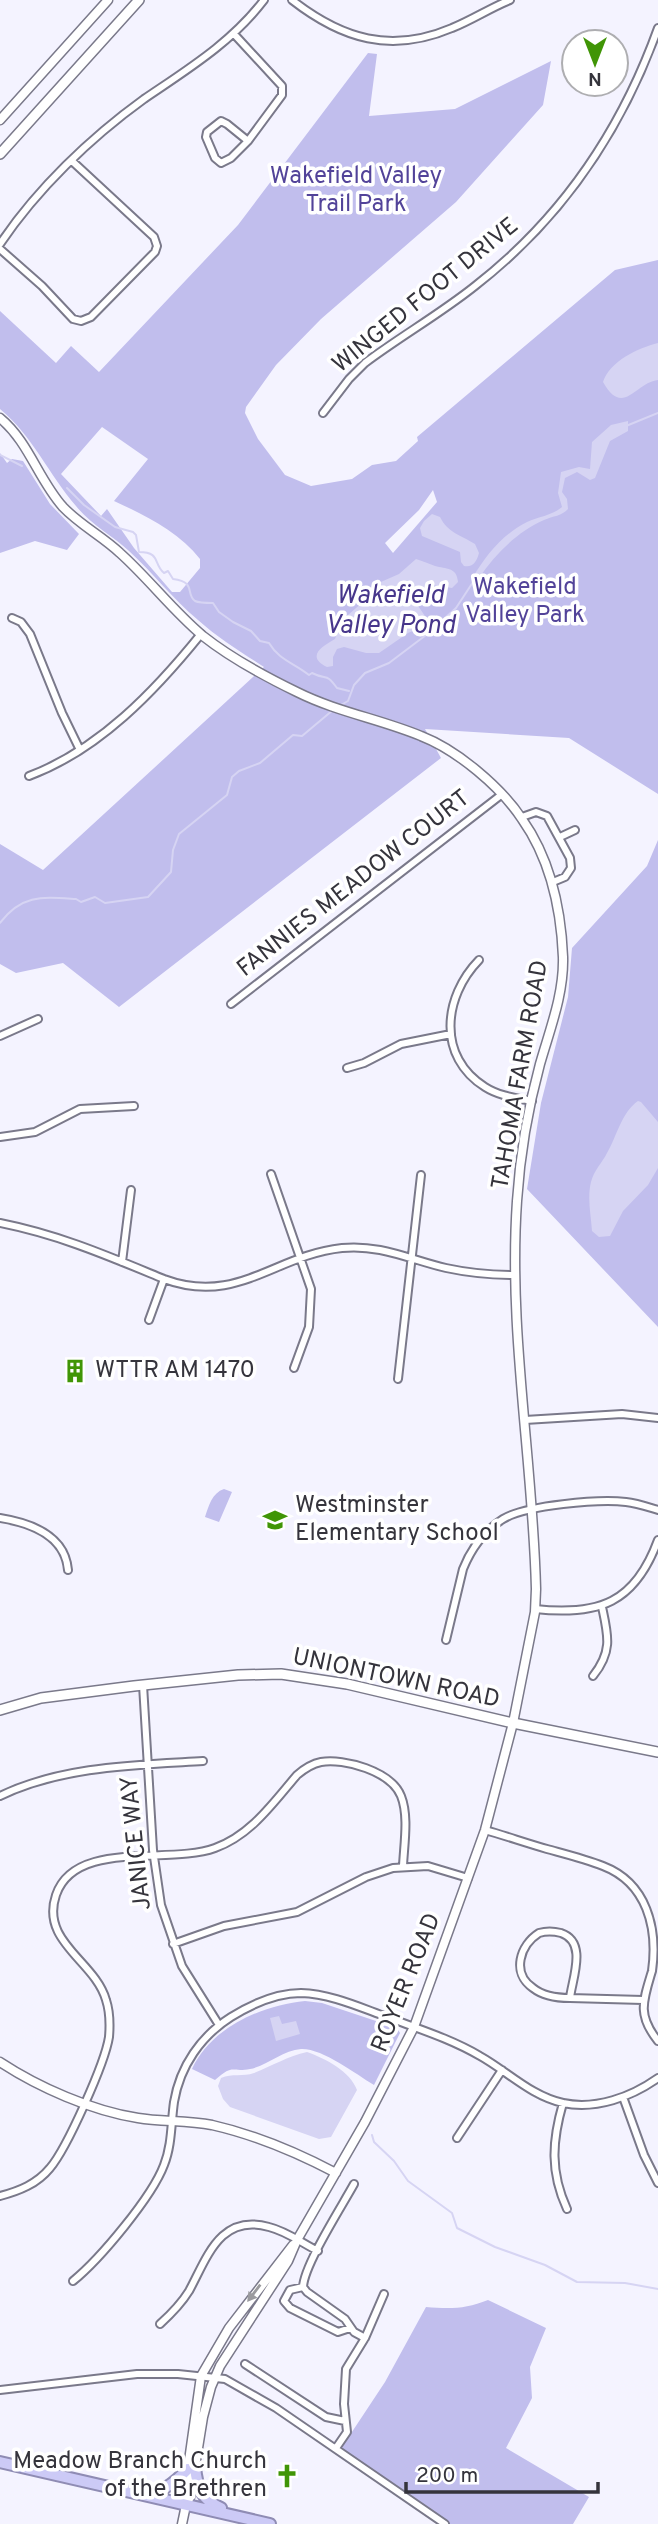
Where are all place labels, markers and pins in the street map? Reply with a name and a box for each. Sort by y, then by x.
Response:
place label: WTTR AM 1470 [95,1356,255,1386]
building icon: WTTR AM 1470 [61,1357,89,1385]
place label: Westminster Elementary School [295,1491,499,1549]
school or university icon: Westminster Elementary School [261,1506,289,1534]
place label: Meadow Branch Church of the Brethren [13,2447,267,2505]
church icon: Meadow Branch Church of the Brethren [273,2462,301,2490]

